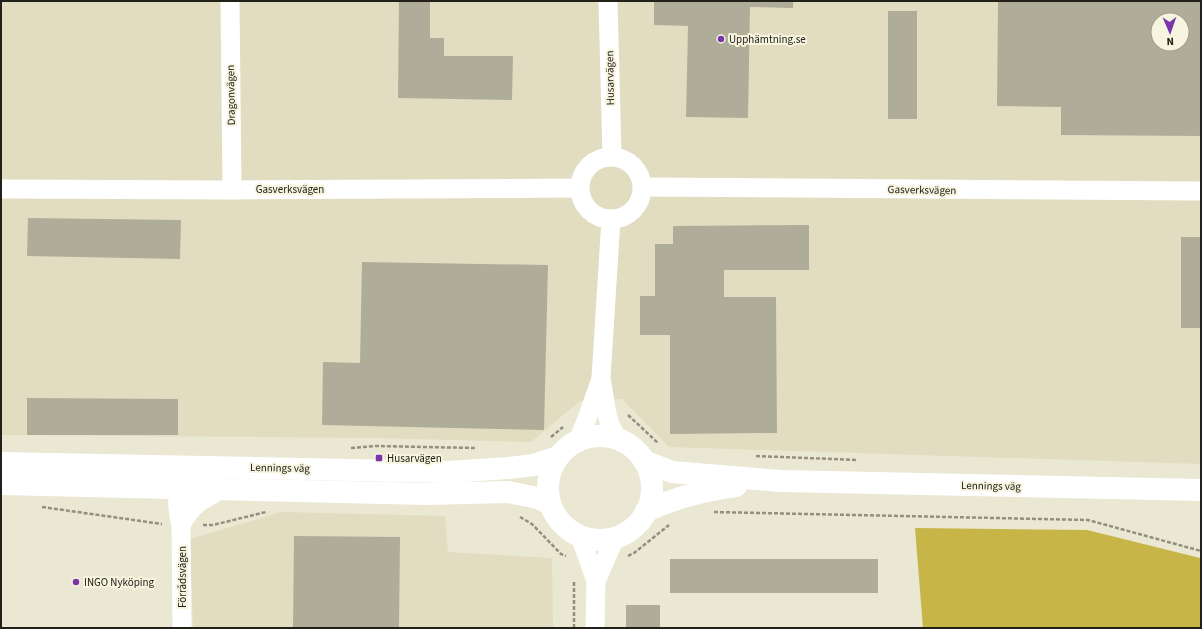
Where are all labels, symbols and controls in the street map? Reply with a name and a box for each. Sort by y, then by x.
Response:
north arrow [1150,12,1190,52]
place label: Upphämtning.se [729,32,806,47]
marker: Upphämtning.se [716,34,726,44]
text: N [1166,34,1174,49]
street label: Husarvägen [602,51,618,105]
street label: Dragonvägen [223,65,239,125]
street label: Gasverksvägen [256,182,324,197]
street label: Gasverksvägen [888,182,956,198]
place label: Husarvägen [387,451,442,466]
marker: Husarvägen [374,453,384,463]
street label: Lennings väg [250,460,310,476]
street label: Lennings väg [961,478,1021,494]
street label: Förrådsvägen [175,546,190,608]
place label: INGO Nyköping [84,575,155,590]
marker: INGO Nyköping [71,577,81,587]

